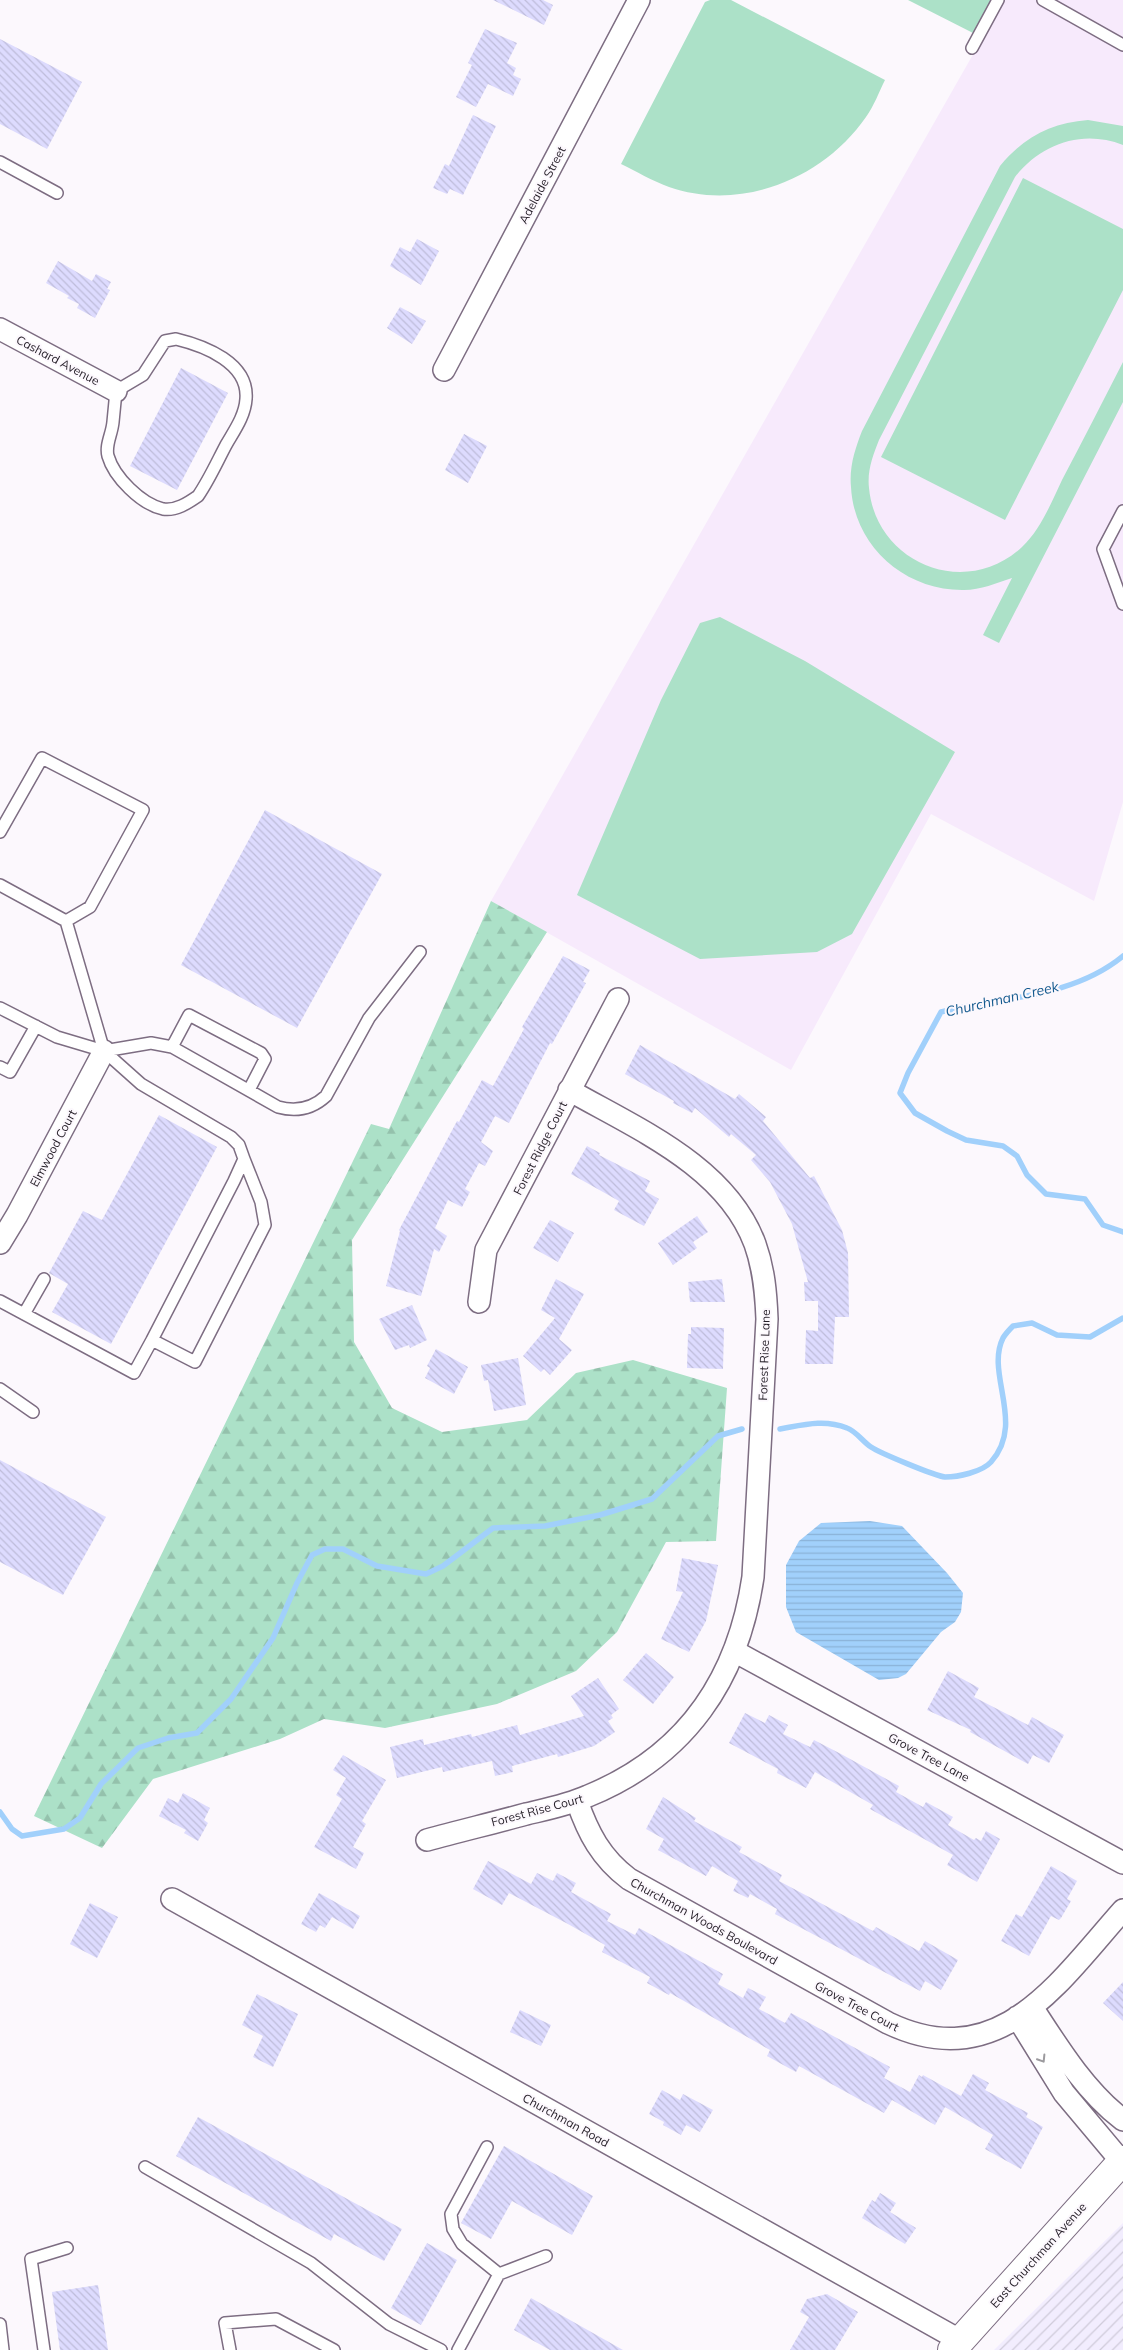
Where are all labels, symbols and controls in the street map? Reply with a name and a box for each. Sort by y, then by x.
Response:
street label: Adelaide Street [515,144,569,226]
street label: Cashard Avenue [14,332,102,388]
water label: Churchman Creek [944,977,1061,1021]
street label: Forest Ridge Court [510,1099,570,1197]
street label: Elmwood Court [26,1107,80,1189]
street label: Forest Rise Lane [755,1309,773,1401]
street label: Grove Tree Lane [886,1729,972,1785]
street label: Forest Rise Court [489,1791,585,1829]
street label: Churchman Woods Boulevard [628,1874,780,1968]
street label: Grove Tree Court [812,1978,902,2034]
one-way arrow [1036,2053,1046,2062]
street label: Churchman Road [520,2090,612,2150]
street label: East Churchman Avenue [987,2199,1089,2311]

